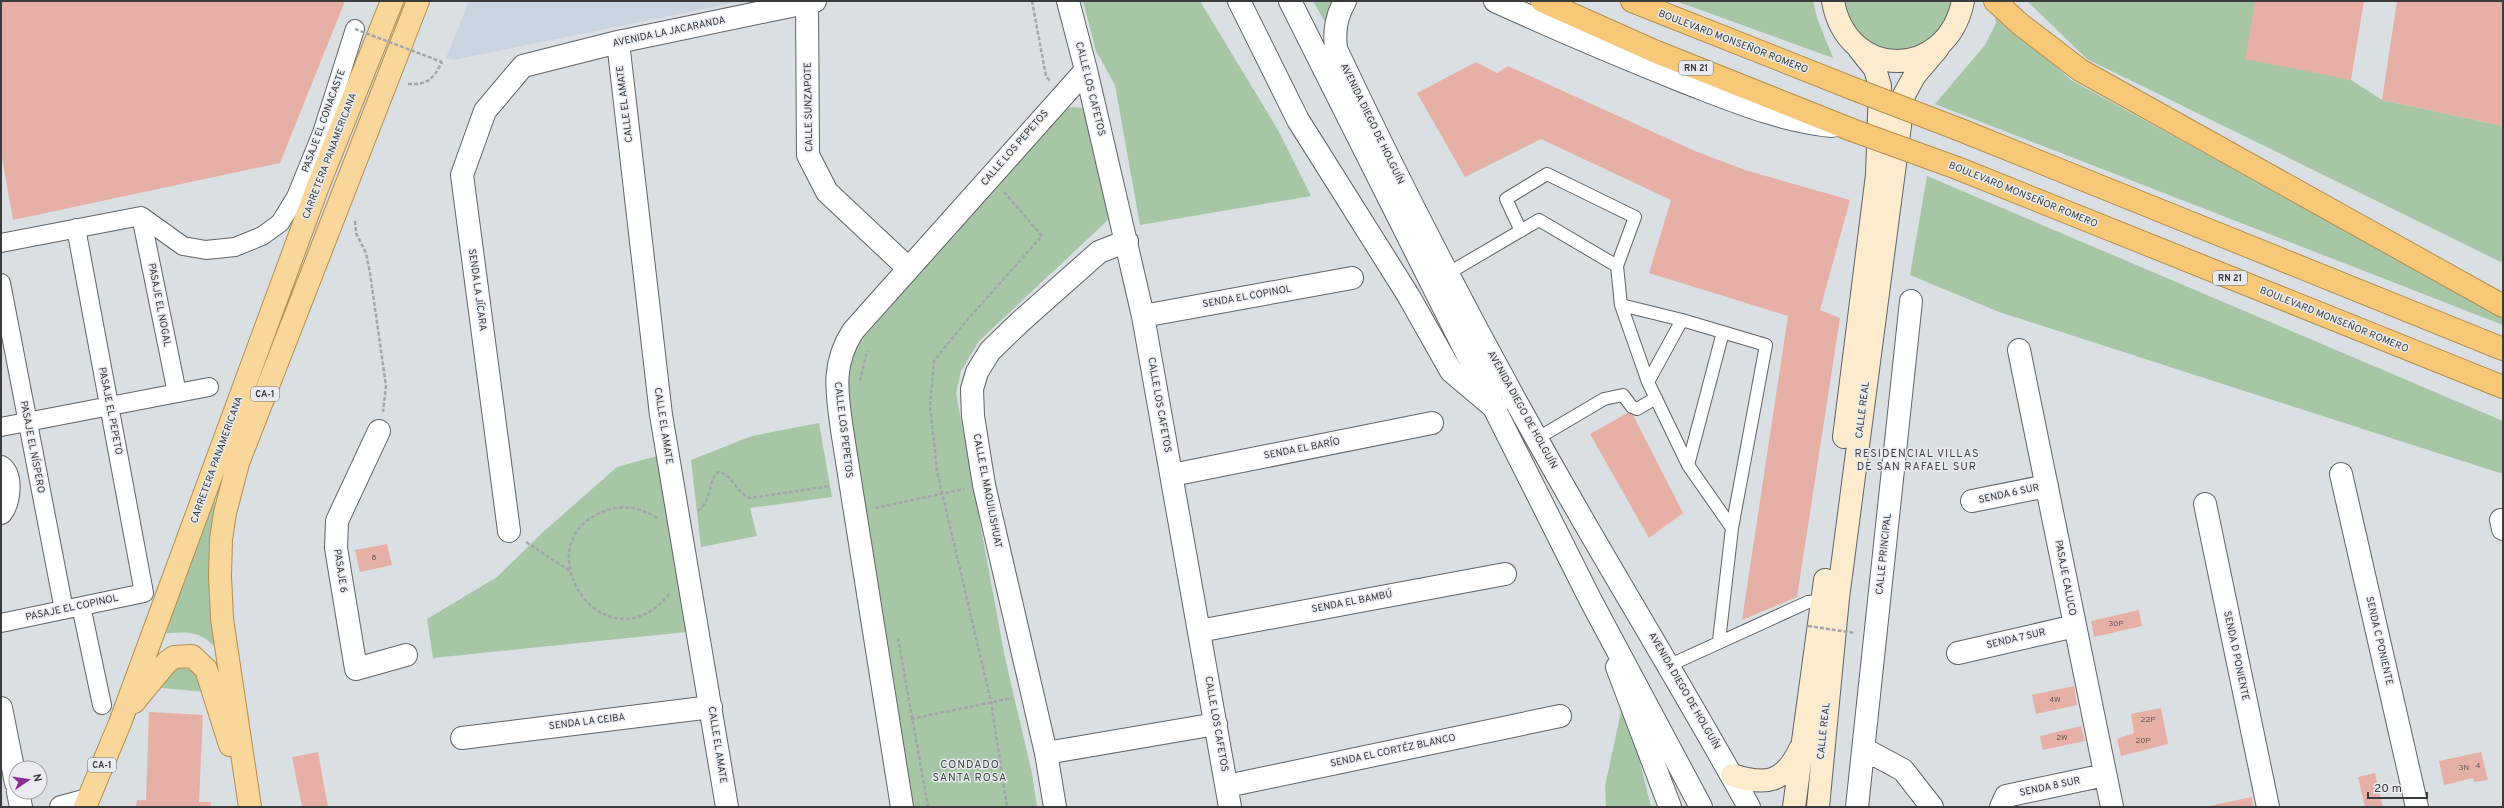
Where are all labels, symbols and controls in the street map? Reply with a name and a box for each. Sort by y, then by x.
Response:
street label: BOULEVARD MONSEÑOR ROMERO [1656,7,1810,77]
street label: AVENIDA LA JACARANDA [611,14,727,50]
street label: CALLE LOS CAFETOS [1072,40,1108,138]
street label: AVENIDA DIEGO DE HOLGUÍN [1337,61,1407,187]
road number: RN 21 [1679,61,1713,75]
street label: CALLE SUNZAPOTE [802,62,816,152]
street label: CALLE EL AMATE [614,65,636,143]
street label: PASAJE EL CONACASTE [299,68,349,174]
street label: CARRETERA PANAMERICANA [300,91,360,221]
street label: CALLE LOS PEPETOS [978,107,1052,189]
street label: BOULEVARD MONSEÑOR ROMERO [1947,159,2099,231]
street label: SENDA LA JÍCARA [465,248,489,332]
street label: PASAJE EL NOGAL [145,262,174,348]
road number: RN 21 [2213,271,2247,285]
street label: SENDA EL COPINOL [1201,283,1293,311]
street label: BOULEVARD MONSEÑOR ROMERO [2258,284,2410,356]
street label: AVENIDA DIEGO DE HOLGUÍN [1484,349,1560,471]
street label: CALLE LOS CAFETOS [1144,356,1174,454]
street label: PASAJE EL PEPETO [95,366,125,456]
street label: CALLE REAL [1853,380,1873,439]
street label: CALLE LOS PEPETOS [831,381,855,479]
road number: CA-1 [251,387,279,401]
street label: CALLE EL AMATE [651,387,675,465]
street label: CARRETERA PANAMERICANA [188,394,246,525]
street label: PASAJE EL NÍSPERO [17,400,47,494]
street label: CALLE EL MAQUILISHUAT [969,433,1005,550]
street label: SENDA EL BARÍO [1263,435,1341,463]
district label: RESIDENCIAL VILLAS DE SAN RAFAEL SUR [1854,447,1980,474]
street label: SENDA 6 SUR [1977,481,2041,507]
street label: CALLE PRINCIPAL [1873,512,1895,595]
street label: PASAJE CALUCO [2051,539,2079,617]
street label: PASAJE 6 [330,548,350,594]
house number: 8 [372,553,377,563]
street label: SENDA EL BAMBÚ [1311,588,1393,616]
street label: PASAJE EL COPINOL [24,592,120,624]
street label: SENDA C PONIENTE [2362,595,2396,687]
street label: SENDA D PONIENTE [2220,610,2252,702]
house number: 30P [2109,619,2123,629]
street label: SENDA 7 SUR [1985,626,2047,652]
street label: AVENIDA DIEGO DE HOLGUÍN [1645,630,1723,752]
street label: CALLE LOS CAFETOS [1201,675,1231,773]
house number: 4W [2049,695,2061,705]
street label: CALLE REAL [1815,701,1833,760]
street label: CALLE EL AMATE [705,706,729,784]
street label: SENDA LA CEIBA [548,711,626,733]
house number: 22P [2141,715,2155,725]
street label: SENDA EL CORTÉZ BLANCO [1329,731,1457,771]
house number: 2W [2056,733,2068,743]
house number: 20P [2135,736,2151,746]
road number: CA-1 [88,758,116,772]
district label: CONDADO SANTA ROSA [932,758,1008,785]
north arrow [8,760,48,800]
house number: 4 [2476,761,2481,771]
house number: 3N [2459,763,2469,773]
text: N [29,773,44,783]
street label: SENDA 8 SUR [2018,774,2082,800]
scale bar [2368,774,2427,800]
text: 20 m [2374,781,2402,797]

